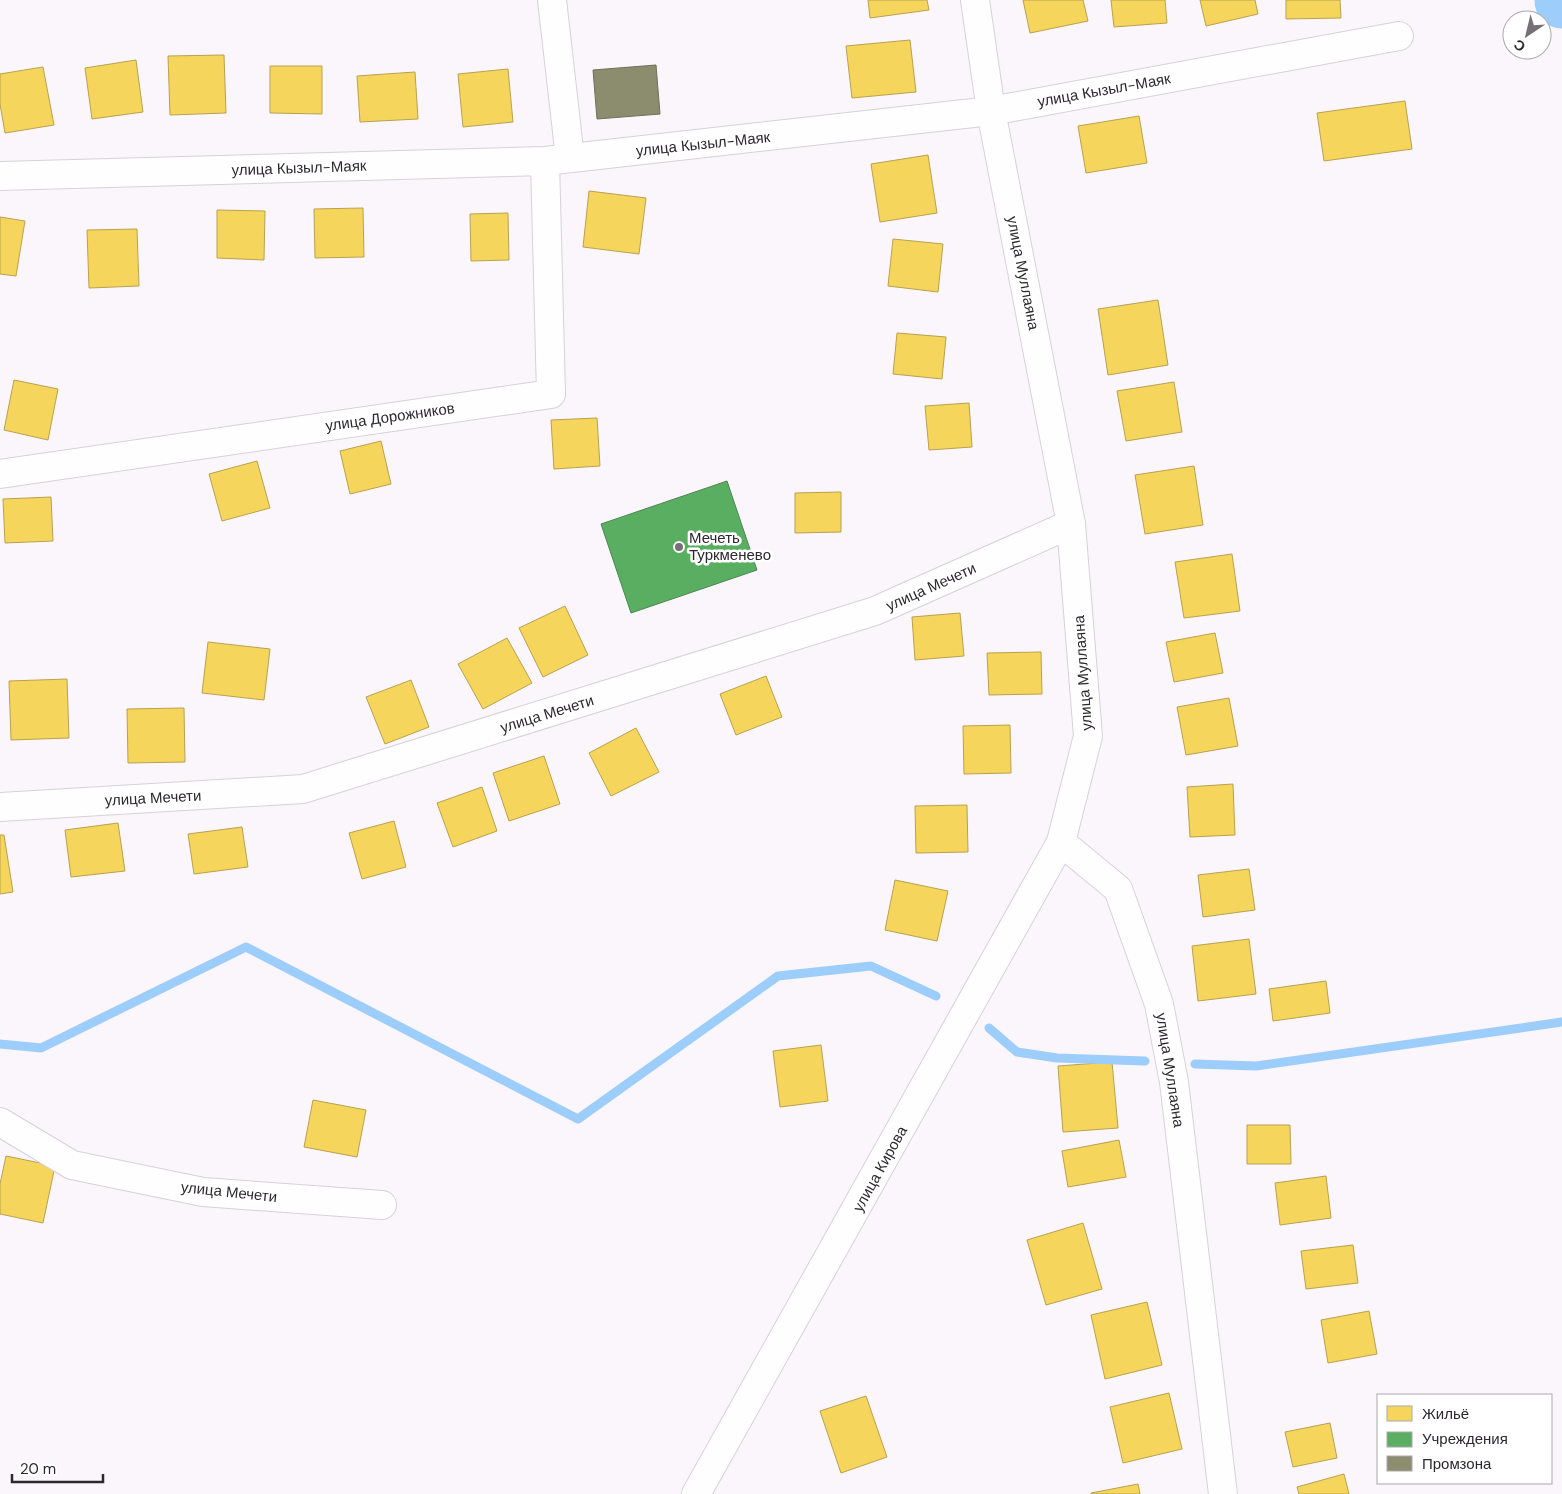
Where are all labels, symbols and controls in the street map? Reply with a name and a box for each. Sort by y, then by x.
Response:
north arrow [1502,10,1552,60]
text: С [1510,35,1529,56]
street label: улица Кызыл-Маяк [1036,68,1173,112]
street label: улица Кызыл-Маяк [635,127,772,161]
street label: улица Кызыл-Маяк [231,156,367,180]
street label: улица Муллаяна [1002,214,1044,332]
street label: улица Дорожников [324,398,456,436]
place label: Мечеть Туркменево [689,528,771,565]
marker: Мечеть Туркменево [673,541,685,553]
street label: улица Мечети [883,558,979,616]
street label: улица Муллаяна [1069,614,1097,731]
street label: улица Мечети [498,690,596,738]
street label: улица Мечети [104,785,202,811]
street label: улица Муллаяна [1151,1011,1189,1129]
street label: улица Кирова [848,1122,912,1215]
street label: улица Мечети [180,1177,278,1207]
legend [1377,1394,1552,1484]
text: Жильё [1422,1404,1469,1424]
text: Учреждения [1422,1429,1508,1449]
scale bar [12,1452,104,1484]
text: Промзона [1422,1454,1492,1474]
text: 20 m [20,1459,56,1479]

